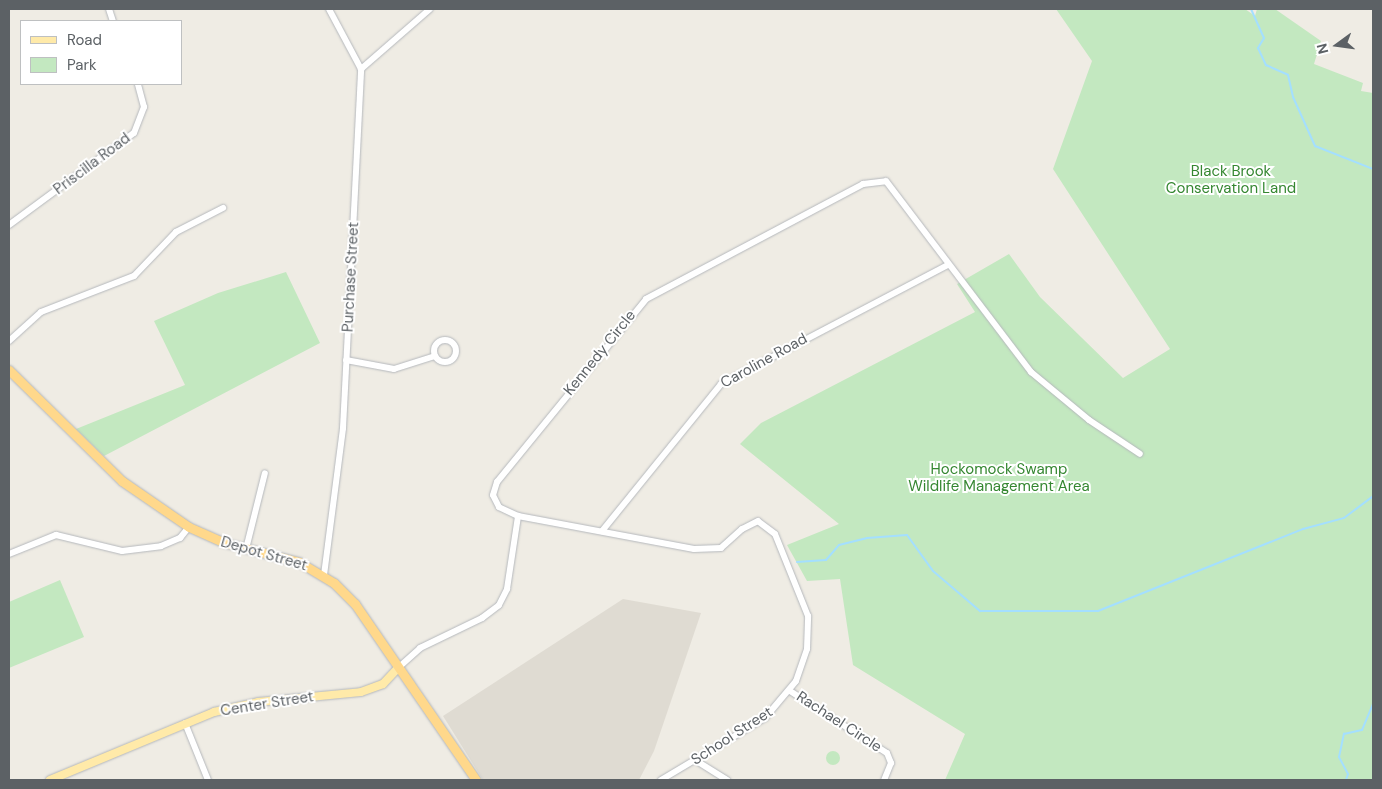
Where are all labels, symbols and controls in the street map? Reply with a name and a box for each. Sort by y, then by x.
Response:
legend [20,20,182,85]
north arrow [1312,20,1362,70]
text: Road [67,30,102,50]
text: N [1312,41,1332,56]
text: Park [67,55,97,75]
street label: Priscilla Road [50,129,134,199]
park label: Black Brook Conservation Land [1166,162,1296,197]
street label: Purchase Street [339,221,363,333]
street label: Kennedy Circle [560,307,640,399]
street label: Caroline Road [718,330,810,392]
park label: Hockomock Swamp Wildlife Management Area [908,460,1090,495]
street label: Depot Street [219,533,309,575]
street label: Center Street [219,688,315,720]
street label: Rachael Circle [793,688,885,756]
street label: School Street [688,703,776,769]

